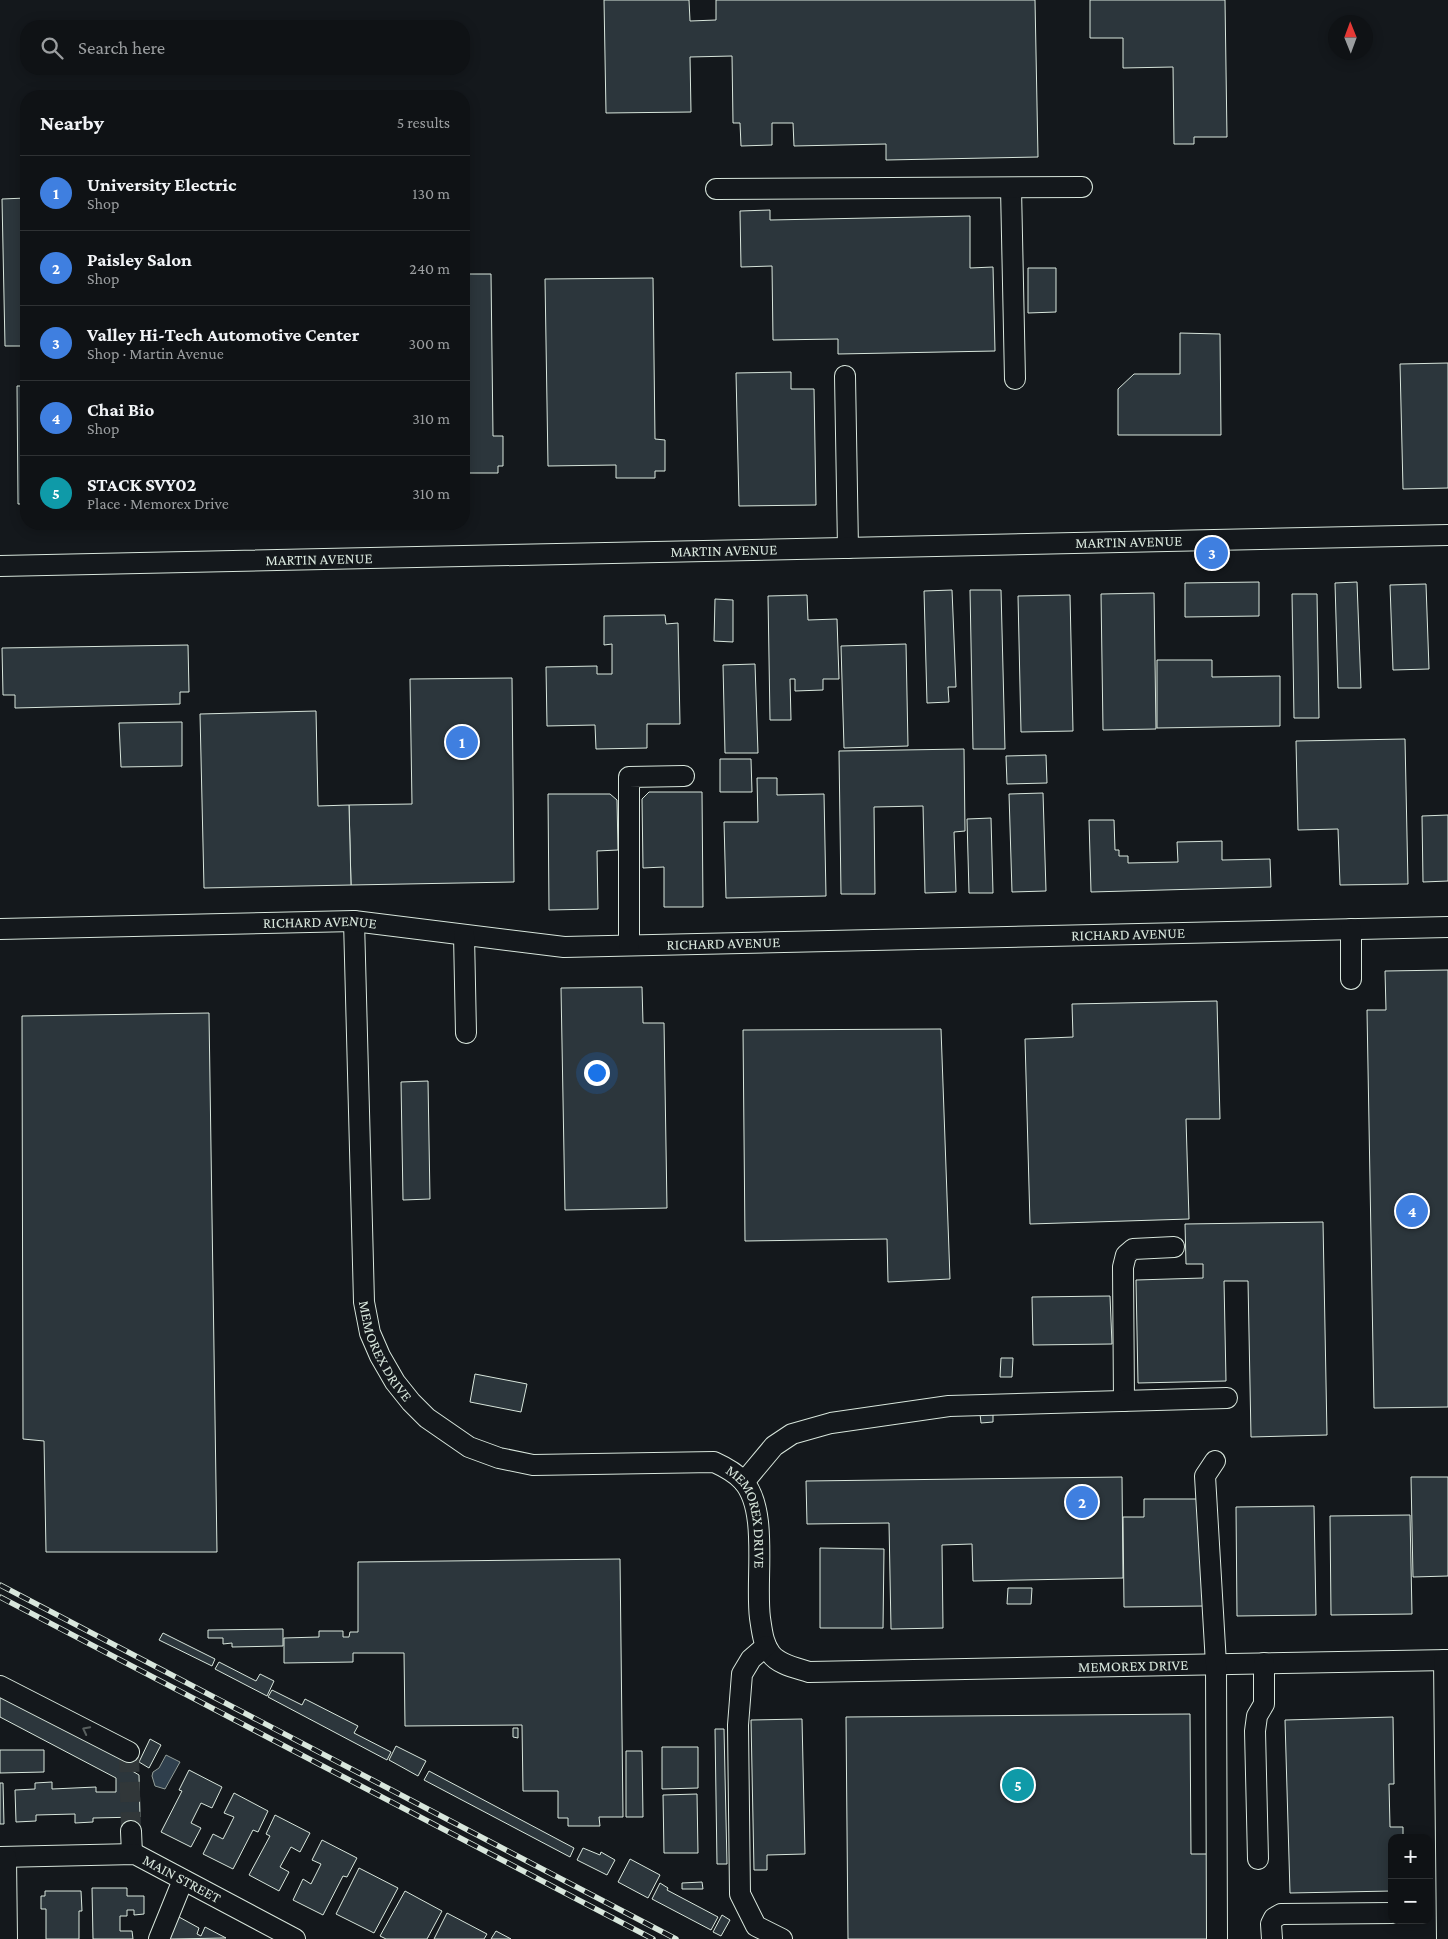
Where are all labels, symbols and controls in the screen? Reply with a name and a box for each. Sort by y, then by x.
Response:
north arrow [1328,15,1373,60]
search box [20,20,470,75]
icon: search [38,34,66,62]
text: Search here [78,37,165,58]
text: Nearby [40,111,104,135]
text: 5 results [397,114,450,131]
text: University Electric [87,174,237,195]
text: 1 [53,185,59,202]
text: 130 m [412,185,450,202]
text: Shop [87,195,119,212]
text: Paisley Salon [87,249,192,270]
text: 2 [52,260,60,277]
text: 240 m [409,260,450,277]
text: Shop [87,270,119,287]
text: Valley Hi-Tech Automotive Center [87,324,359,345]
text: 3 [52,335,60,352]
text: 300 m [408,335,450,352]
text: Shop · Martin Avenue [87,345,224,362]
text: Chai Bio [87,399,154,420]
text: 4 [52,410,60,427]
text: 310 m [412,410,450,427]
text: Shop [87,420,119,437]
text: STACK SVY02 [87,474,196,495]
text: 5 [52,485,60,502]
text: 310 m [412,485,450,502]
text: Place · Memorex Drive [87,495,229,512]
street label: MARTIN AVENUE [1075,533,1182,551]
pin: 3 [1196,534,1228,572]
street label: MARTIN AVENUE [670,541,778,560]
street label: MARTIN AVENUE [265,550,373,568]
pin: 1 [446,723,478,761]
street label: RICHARD AVENUE [263,912,378,932]
street label: RICHARD AVENUE [1071,925,1185,944]
street label: RICHARD AVENUE [666,934,780,953]
your location [584,1060,610,1086]
pin: 4 [1396,1192,1428,1230]
street label: MEMOREX DRIVE [356,1299,415,1404]
street label: MEMOREX DRIVE [723,1462,767,1569]
pin: 2 [1066,1483,1098,1521]
street label: MEMOREX DRIVE [1078,1657,1188,1675]
one-way arrow [82,1726,91,1736]
pin: 5 [1002,1766,1034,1804]
map controls [1388,1834,1433,1924]
button: + [1388,1834,1433,1879]
street label: MAIN STREET [140,1852,224,1906]
button: − [1388,1879,1433,1924]

